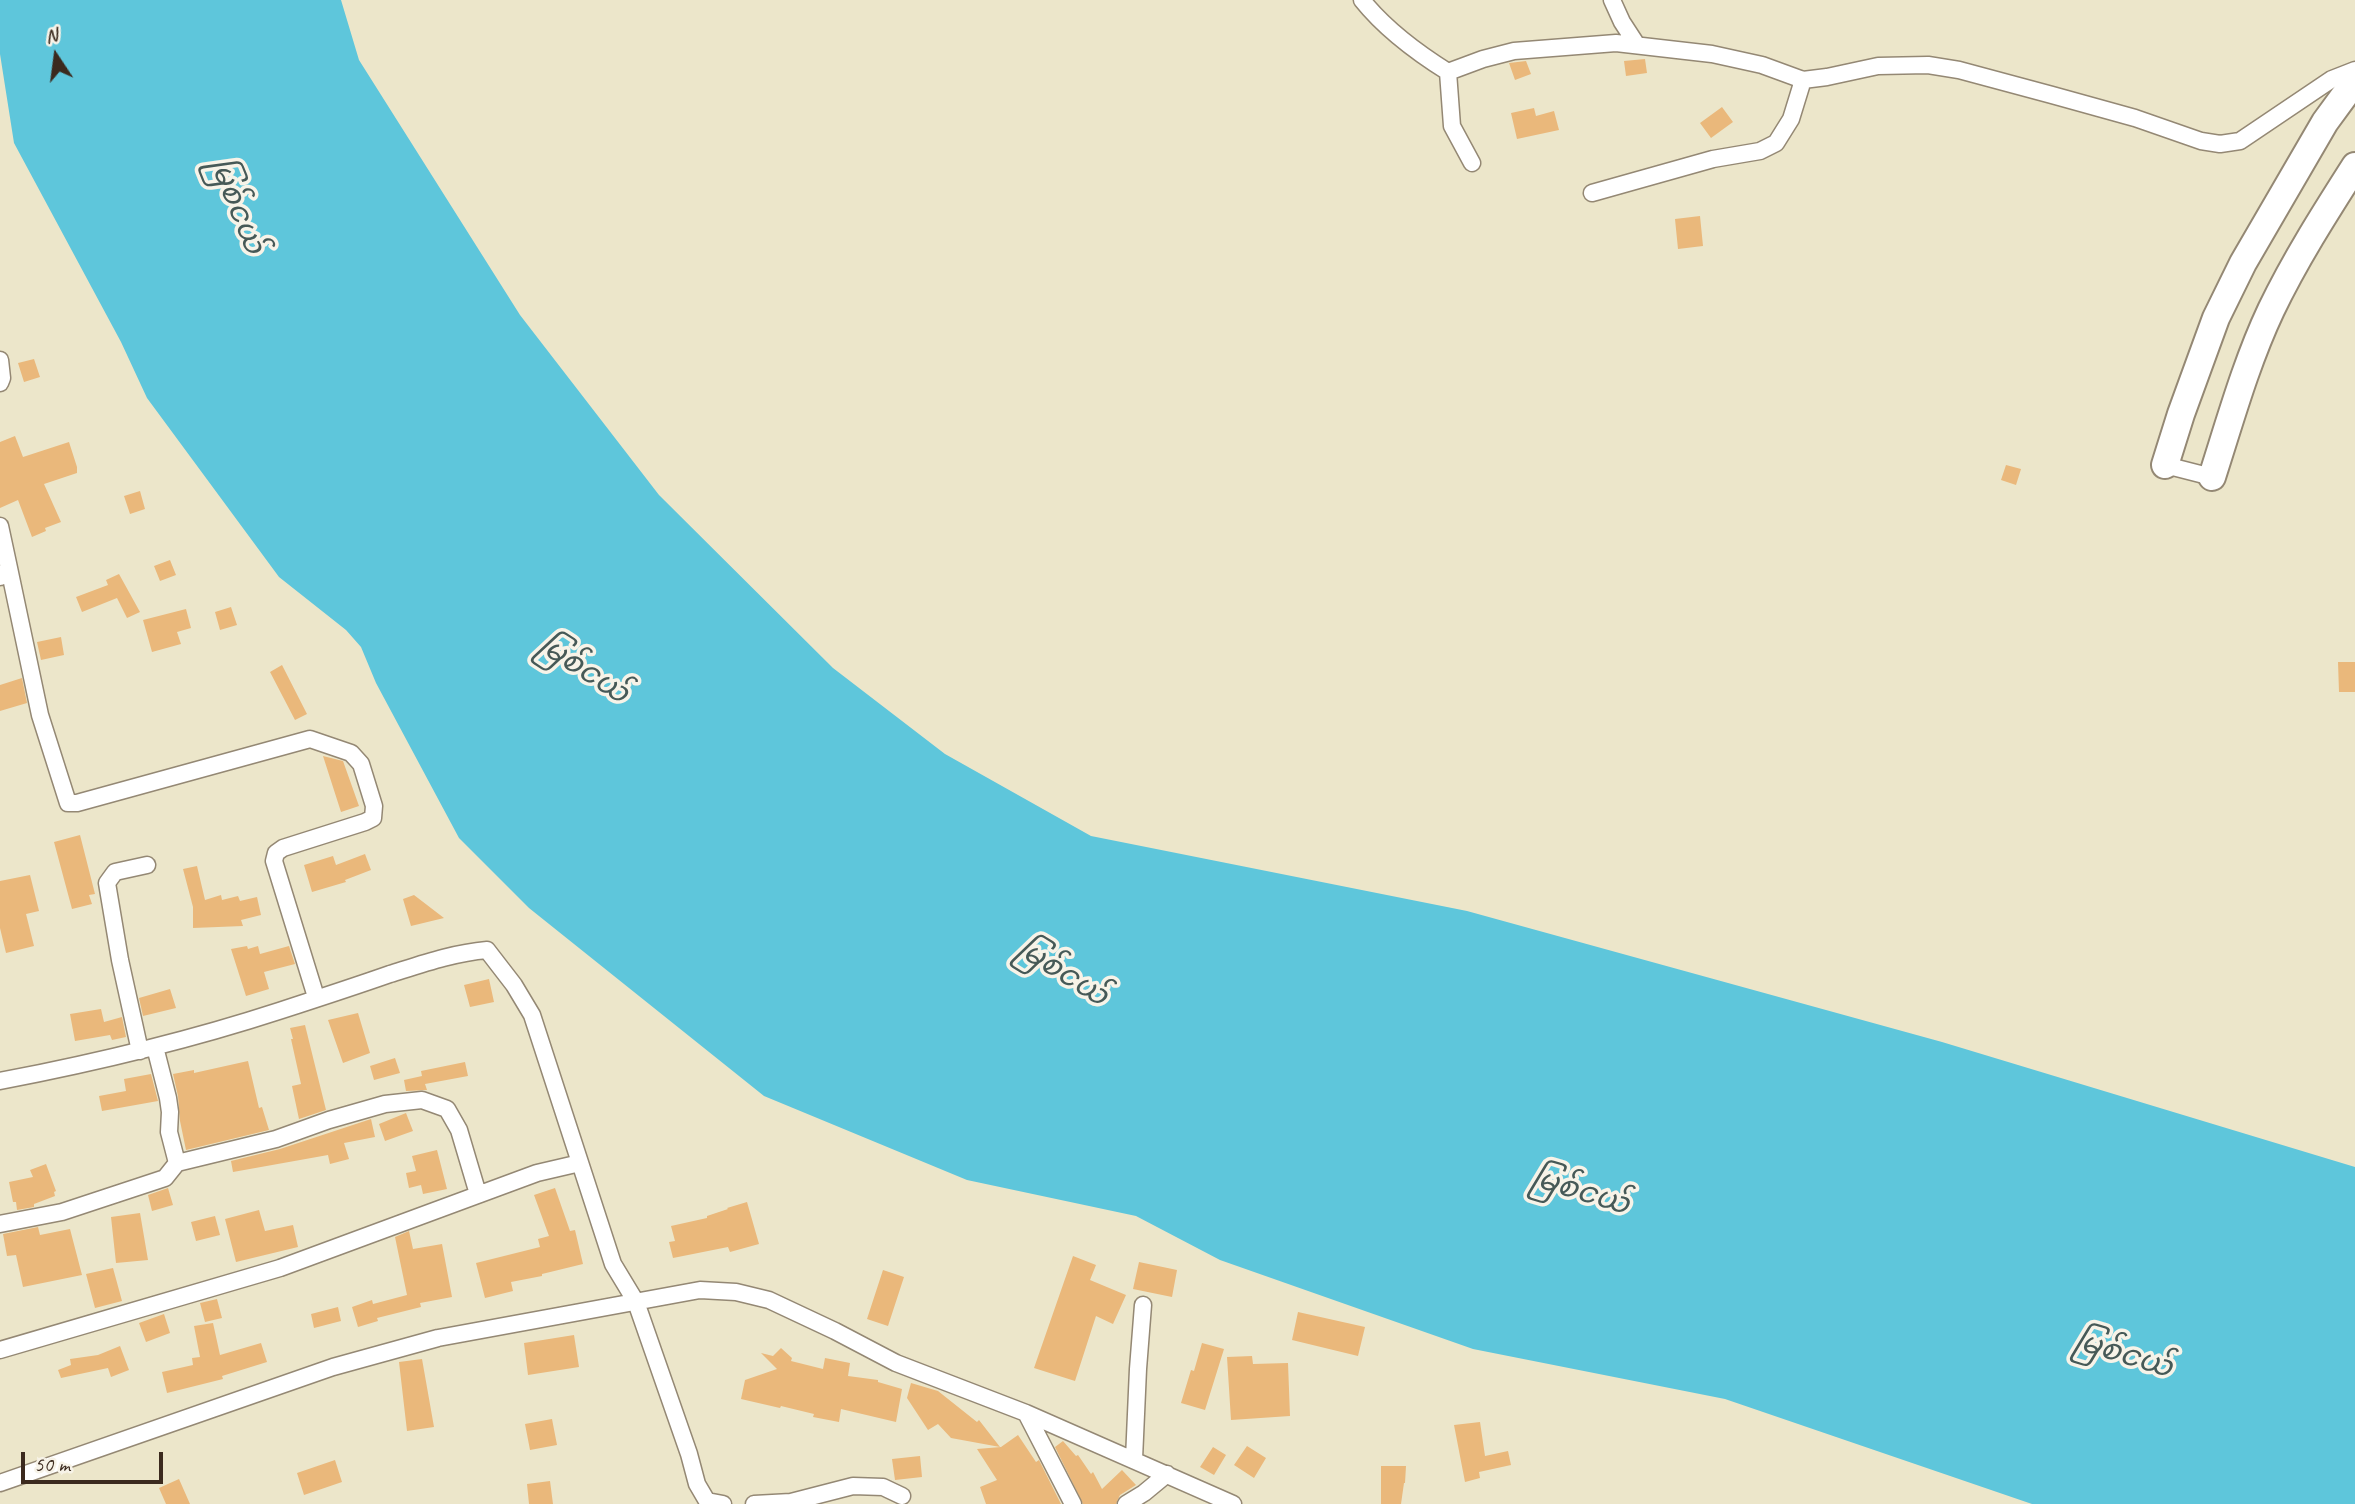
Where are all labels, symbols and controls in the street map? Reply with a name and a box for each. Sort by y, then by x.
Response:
north arrow [21,21,91,91]
text: N [43,23,60,49]
water label: မြစ်ငယ် [200,153,272,259]
water label: မြစ်ငယ် [531,627,635,713]
water label: မြစ်ငယ် [1010,931,1114,1015]
water label: မြစ်ငယ် [1527,1160,1633,1224]
water label: မြစ်ငယ် [2070,1323,2176,1387]
scale bar [24,1438,166,1482]
text: 50 m [34,1451,70,1477]

